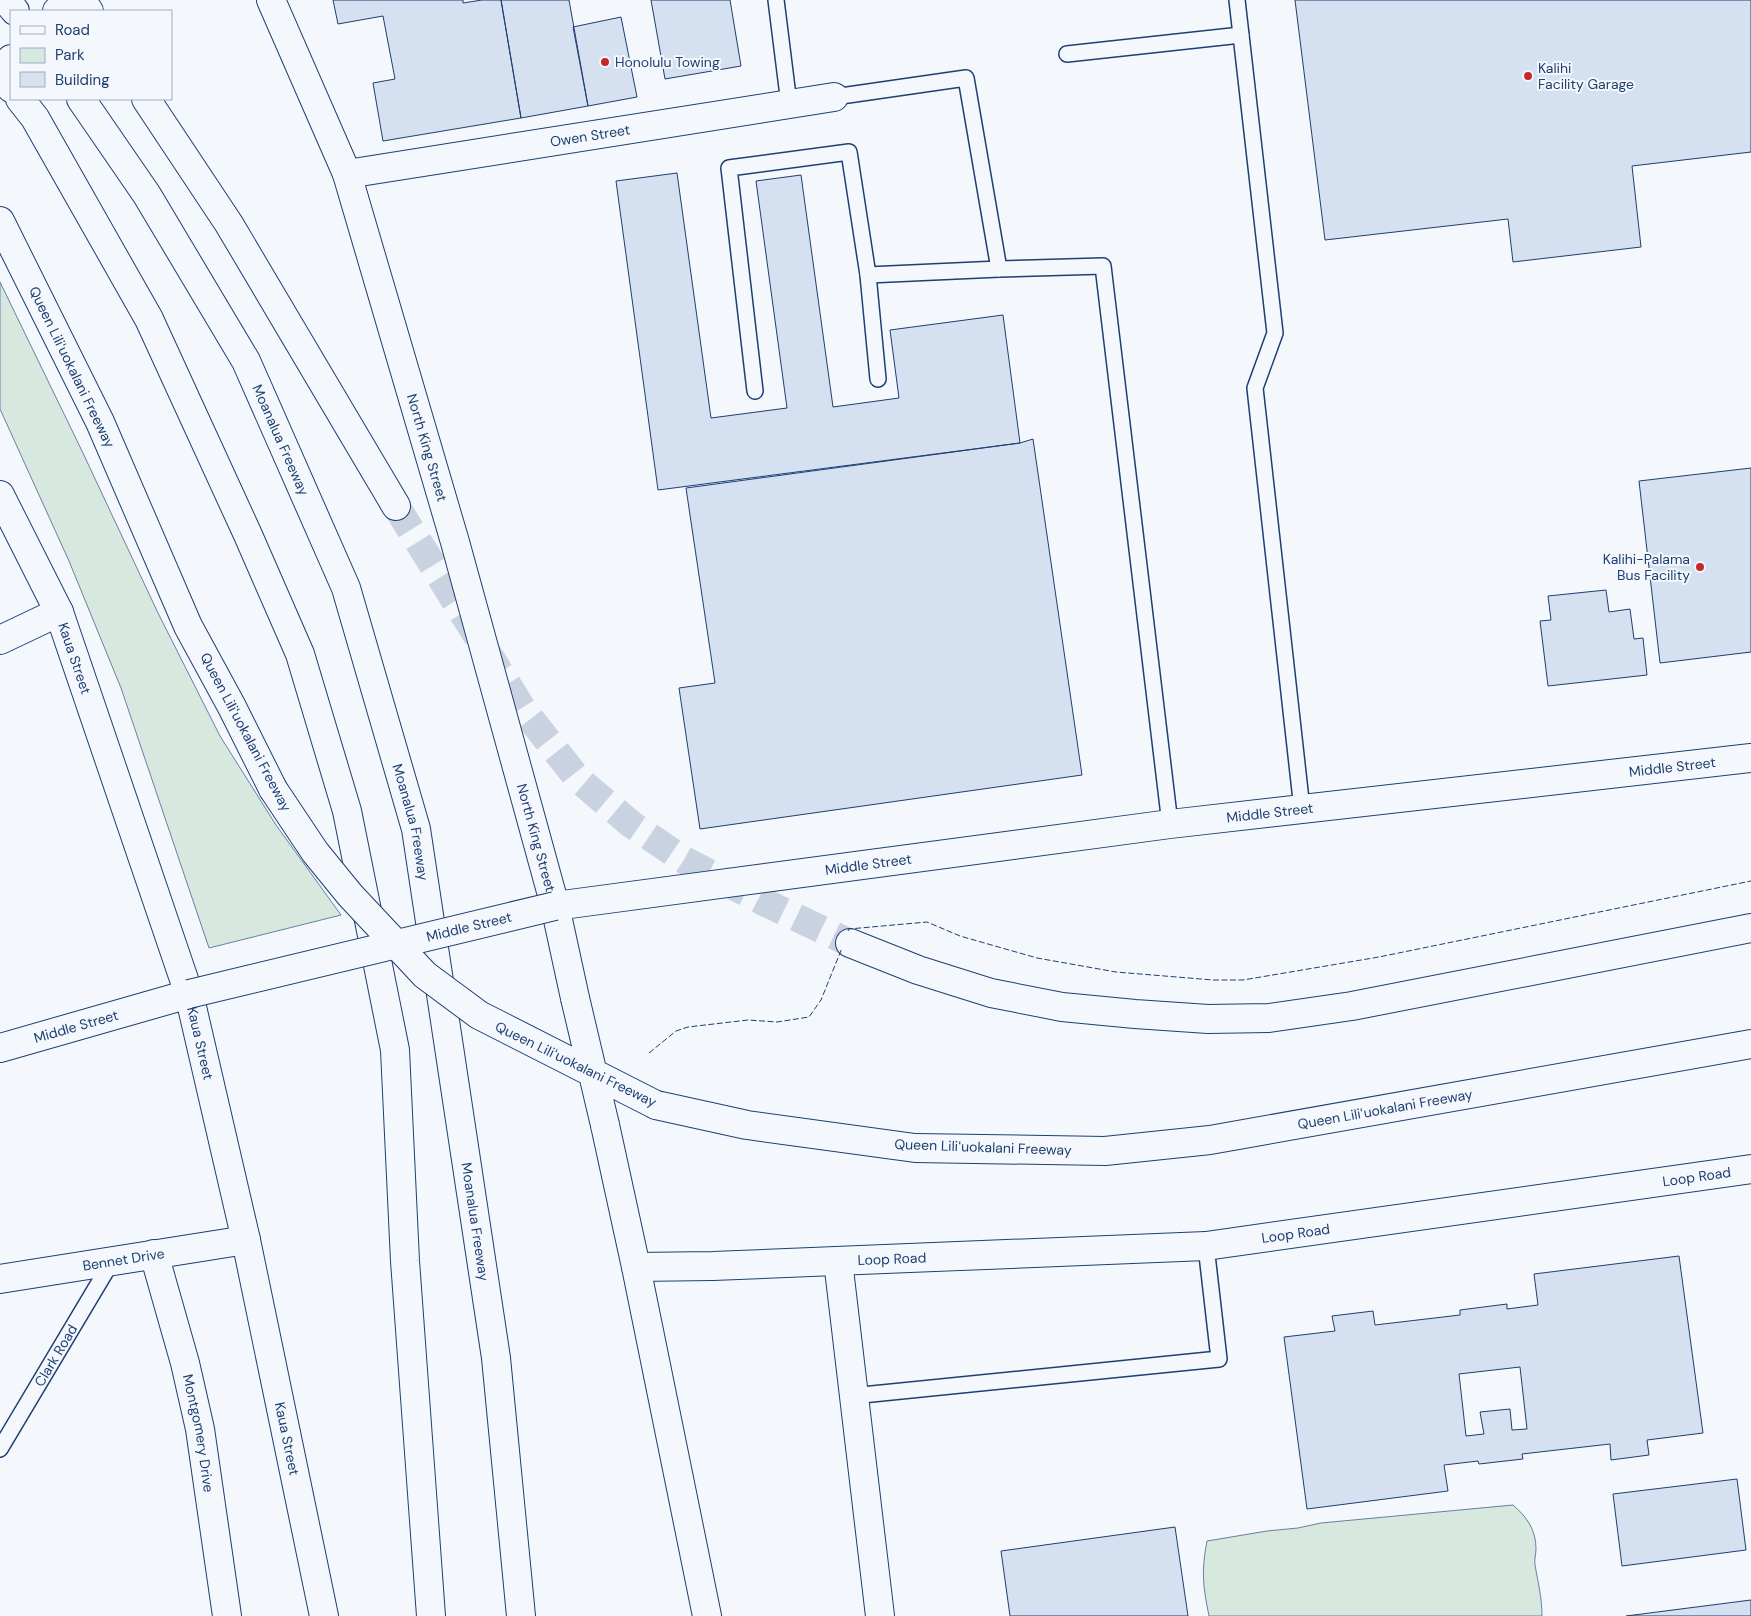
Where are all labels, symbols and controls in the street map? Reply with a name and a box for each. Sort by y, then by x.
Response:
legend [10,10,172,100]
text: Road [55,20,90,40]
text: Park [55,45,85,65]
place label: Honolulu Towing [615,53,720,71]
marker: Honolulu Towing [599,56,611,68]
place label: Kalihi Facility Garage [1538,59,1634,93]
text: Building [55,70,110,90]
marker: Kalihi Facility Garage [1522,70,1534,82]
street label: Owen Street [549,120,631,151]
street label: Queen Liliʻuokalani Freeway [25,283,119,451]
street label: Moanalua Freeway [248,382,313,498]
street label: North King Street [403,392,452,504]
place label: Kalihi-Palama Bus Facility [1603,550,1690,584]
marker: Kalihi-Palama Bus Facility [1694,561,1706,573]
street label: Kaua Street [54,620,95,697]
street label: Queen Liliʻuokalani Freeway [196,649,296,815]
street label: Middle Street [1628,753,1717,781]
street label: Moanalua Freeway [389,762,433,882]
street label: North King Street [513,782,560,894]
street label: Middle Street [1226,799,1314,827]
street label: Middle Street [824,850,913,879]
street label: Middle Street [424,908,514,946]
street label: Kaua Street [183,1005,218,1082]
street label: Middle Street [32,1006,120,1047]
street label: Queen Liliʻuokalani Freeway [492,1017,660,1111]
street label: Queen Liliʻuokalani Freeway [1296,1085,1474,1133]
street label: Queen Liliʻuokalani Freeway [894,1135,1072,1159]
street label: Moanalua Freeway [458,1161,493,1282]
street label: Loop Road [1661,1163,1732,1190]
street label: Loop Road [1260,1220,1331,1247]
street label: Bennet Drive [81,1244,166,1275]
street label: Loop Road [857,1248,927,1269]
street label: Clark Road [30,1321,81,1390]
street label: Montgomery Drive [179,1372,218,1494]
street label: Kaua Street [271,1400,304,1477]

